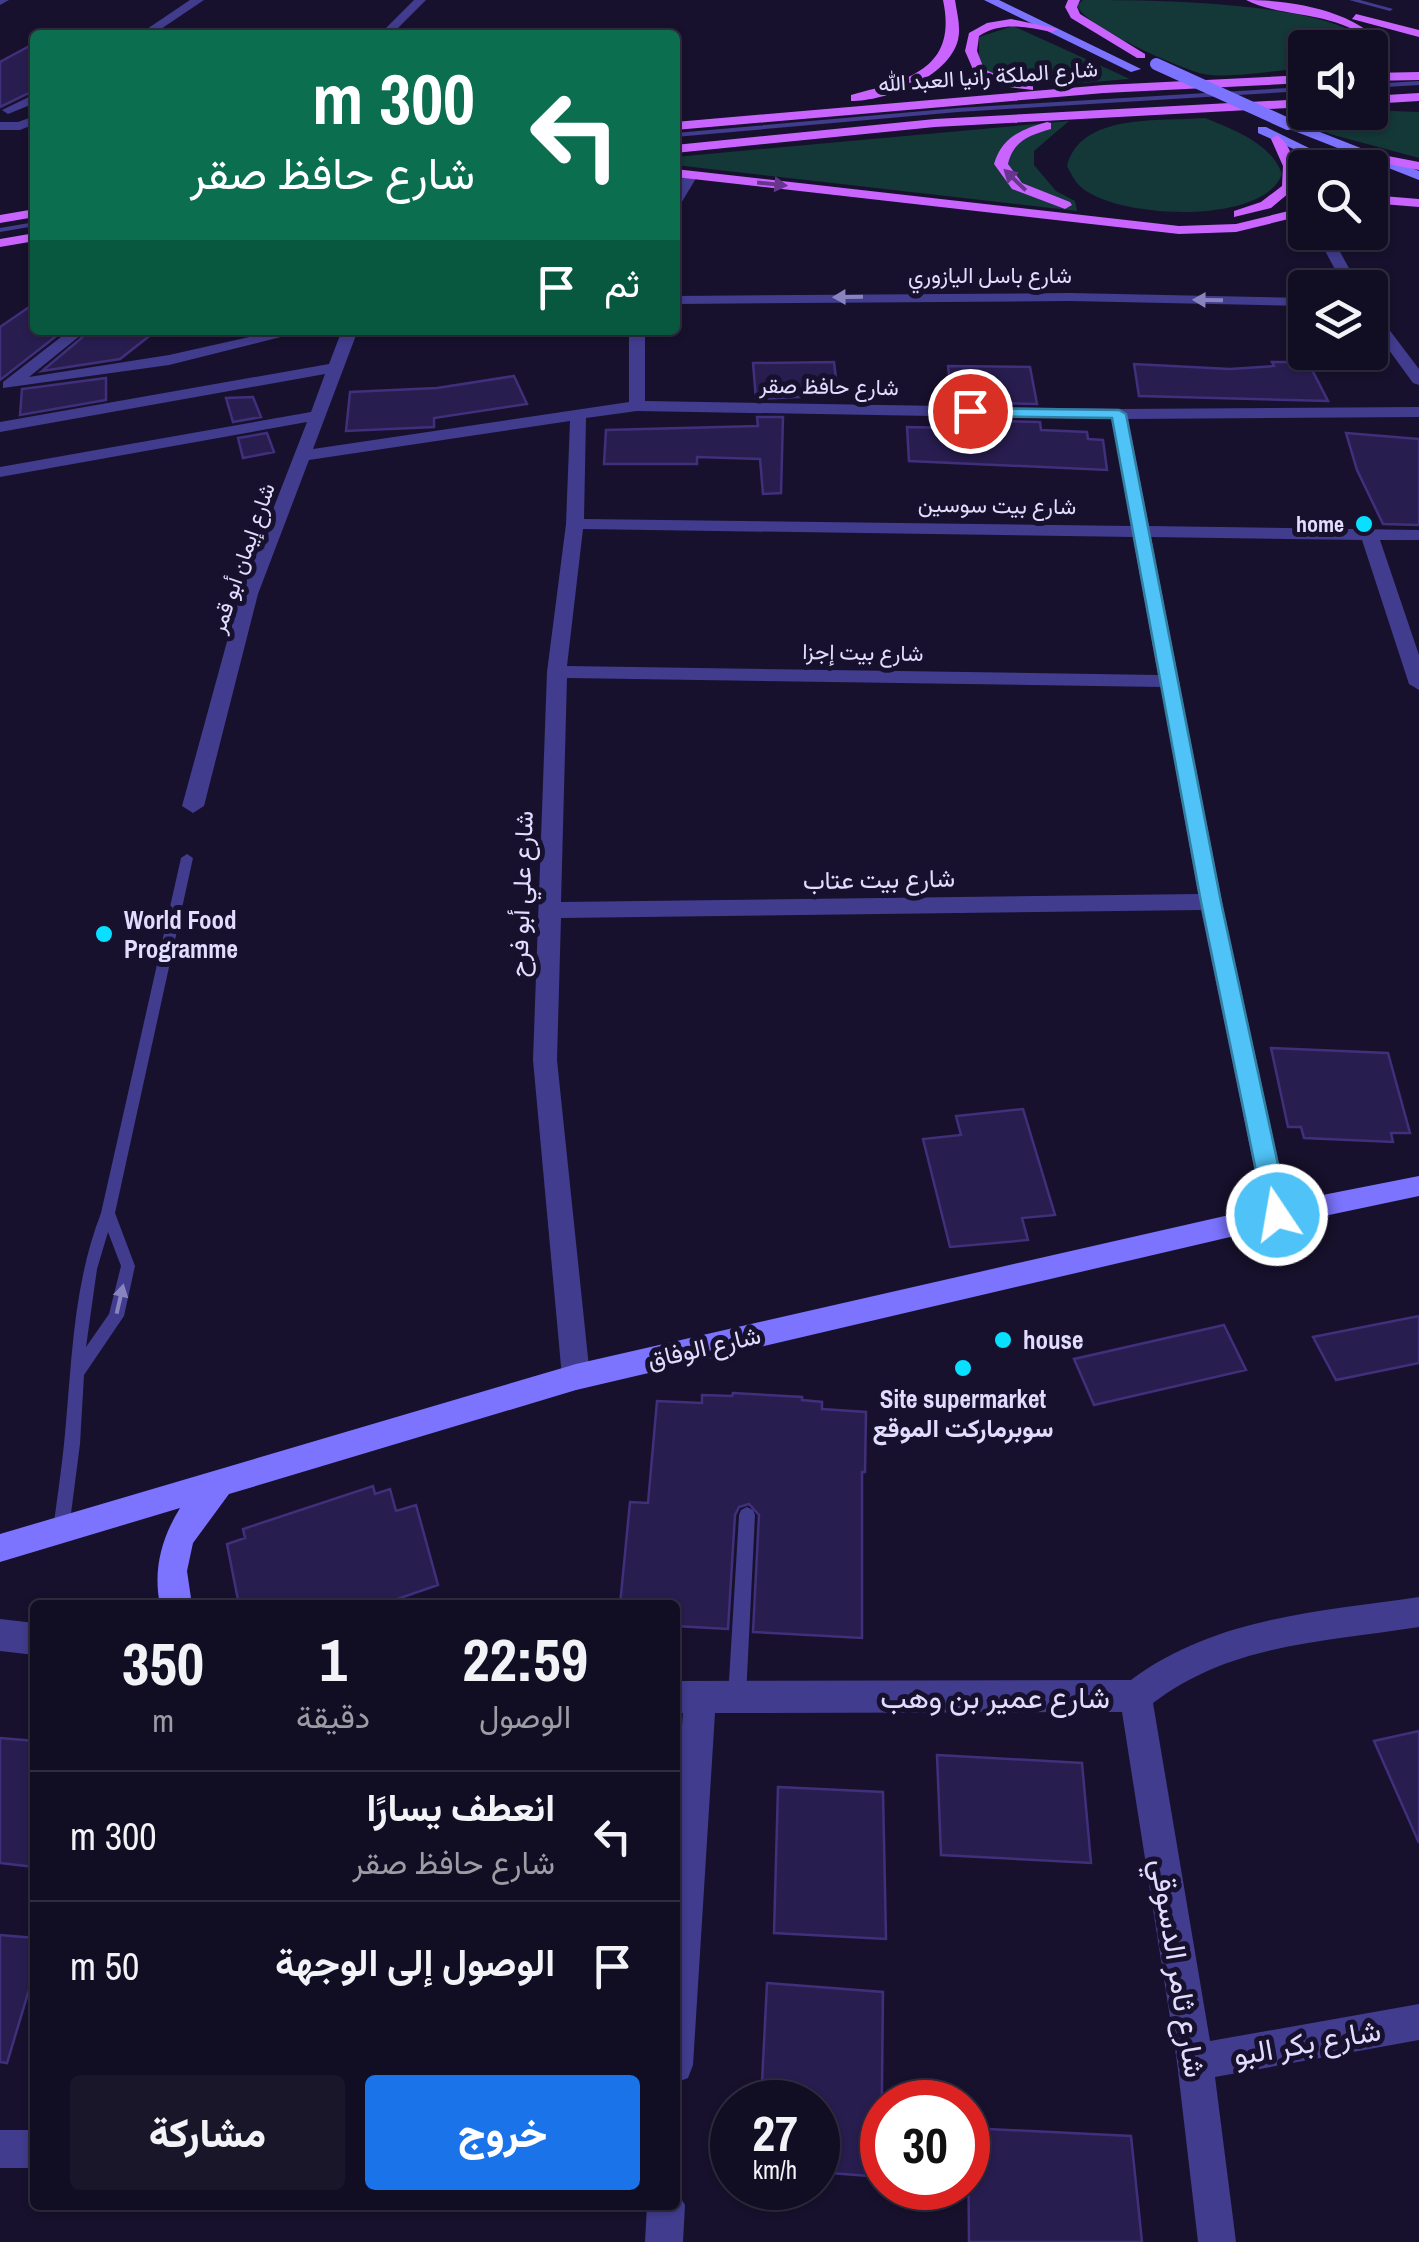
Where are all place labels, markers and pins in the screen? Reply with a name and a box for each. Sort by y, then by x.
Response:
pin [928,369,1013,454]
place label: home [1296,509,1344,539]
marker: home [1353,513,1375,535]
place label: World Food Programme [124,903,238,966]
marker: World Food Programme [93,923,115,945]
place label: house [1023,1323,1083,1357]
marker: house [992,1329,1014,1351]
marker: Site supermarket سوبرماركت الموقع [952,1357,974,1379]
place label: Site supermarket سوبرماركت الموقع [872,1382,1054,1446]

